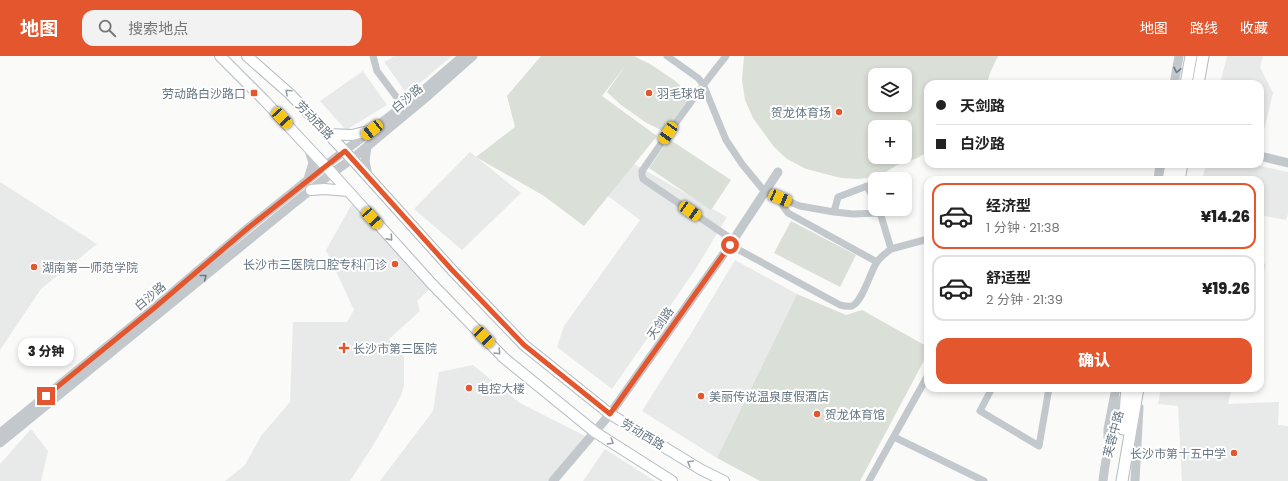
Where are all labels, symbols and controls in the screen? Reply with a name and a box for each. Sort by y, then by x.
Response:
search box [82,10,362,46]
text: 地图 [20,15,58,42]
icon: search [96,17,118,39]
text: 搜索地点 [128,18,188,39]
text: 地图 [1140,18,1168,38]
text: 路线 [1190,18,1218,38]
text: 收藏 [1240,18,1268,38]
one-way arrow [1173,67,1181,73]
map controls [868,68,912,216]
button: layers [868,68,912,112]
street label: 白沙路 [388,80,426,116]
place label: 劳动路白沙路口 [162,85,246,102]
place label: 羽毛球馆 [657,85,705,102]
marker: 劳动路白沙路口 [249,88,259,98]
marker: 羽毛球馆 [644,88,654,98]
one-way arrow [285,89,293,97]
text: 天剑路 [960,95,1005,116]
street label: 劳动西路 [292,97,338,143]
place label: 贺龙体育场 [771,104,831,121]
car [269,105,295,131]
marker: 贺龙体育场 [834,107,844,117]
car [359,118,385,142]
car [656,120,680,146]
button: + [868,120,912,164]
text: 白沙路 [960,133,1005,154]
button: − [868,172,912,216]
car [767,188,793,208]
text: 经济型 [986,195,1031,216]
icon: car [938,198,974,234]
car [677,199,703,223]
car [360,205,384,231]
text: ¥14.26 [1201,206,1250,227]
text: 1 分钟 · 21:38 [986,218,1060,237]
one-way arrow [385,233,392,240]
route start [721,236,739,254]
place label: 长沙市三医院口腔专科门诊 [243,256,387,273]
place label: 湖南第一师范学院 [42,259,138,276]
marker: 长沙市三医院口腔专科门诊 [390,259,400,269]
marker: 湖南第一师范学院 [29,262,39,272]
text: 舒适型 [986,267,1031,288]
icon: car [938,270,974,306]
one-way arrow [199,274,206,281]
street label: 白沙路 [131,278,169,314]
text: ¥19.26 [1202,278,1250,299]
text: 2 分钟 · 21:39 [986,290,1063,309]
street label: 天剑路 [643,303,677,343]
car [471,324,497,350]
callout: 3 分钟 [18,338,74,366]
button: 确认 [936,338,1252,384]
place label: 长沙市第三医院 [353,340,437,357]
text: 3 分钟 [28,342,64,361]
marker: 长沙市第三医院 [338,342,350,354]
one-way arrow [494,347,501,355]
place label: 电控大楼 [477,380,525,397]
marker: 电控大楼 [464,383,474,393]
route end [37,387,55,405]
place label: 美丽传说温泉度假酒店 [709,388,829,405]
marker: 美丽传说温泉度假酒店 [696,391,706,401]
place label: 贺龙体育馆 [825,406,885,423]
marker: 贺龙体育馆 [812,409,822,419]
street label: 芙蓉中路 [1099,409,1127,459]
street label: 劳动西路 [618,414,668,454]
one-way arrow [607,437,614,445]
place label: 长沙市第十五中学 [1130,445,1226,462]
marker: 长沙市第十五中学 [1229,448,1239,458]
one-way arrow [687,460,694,467]

